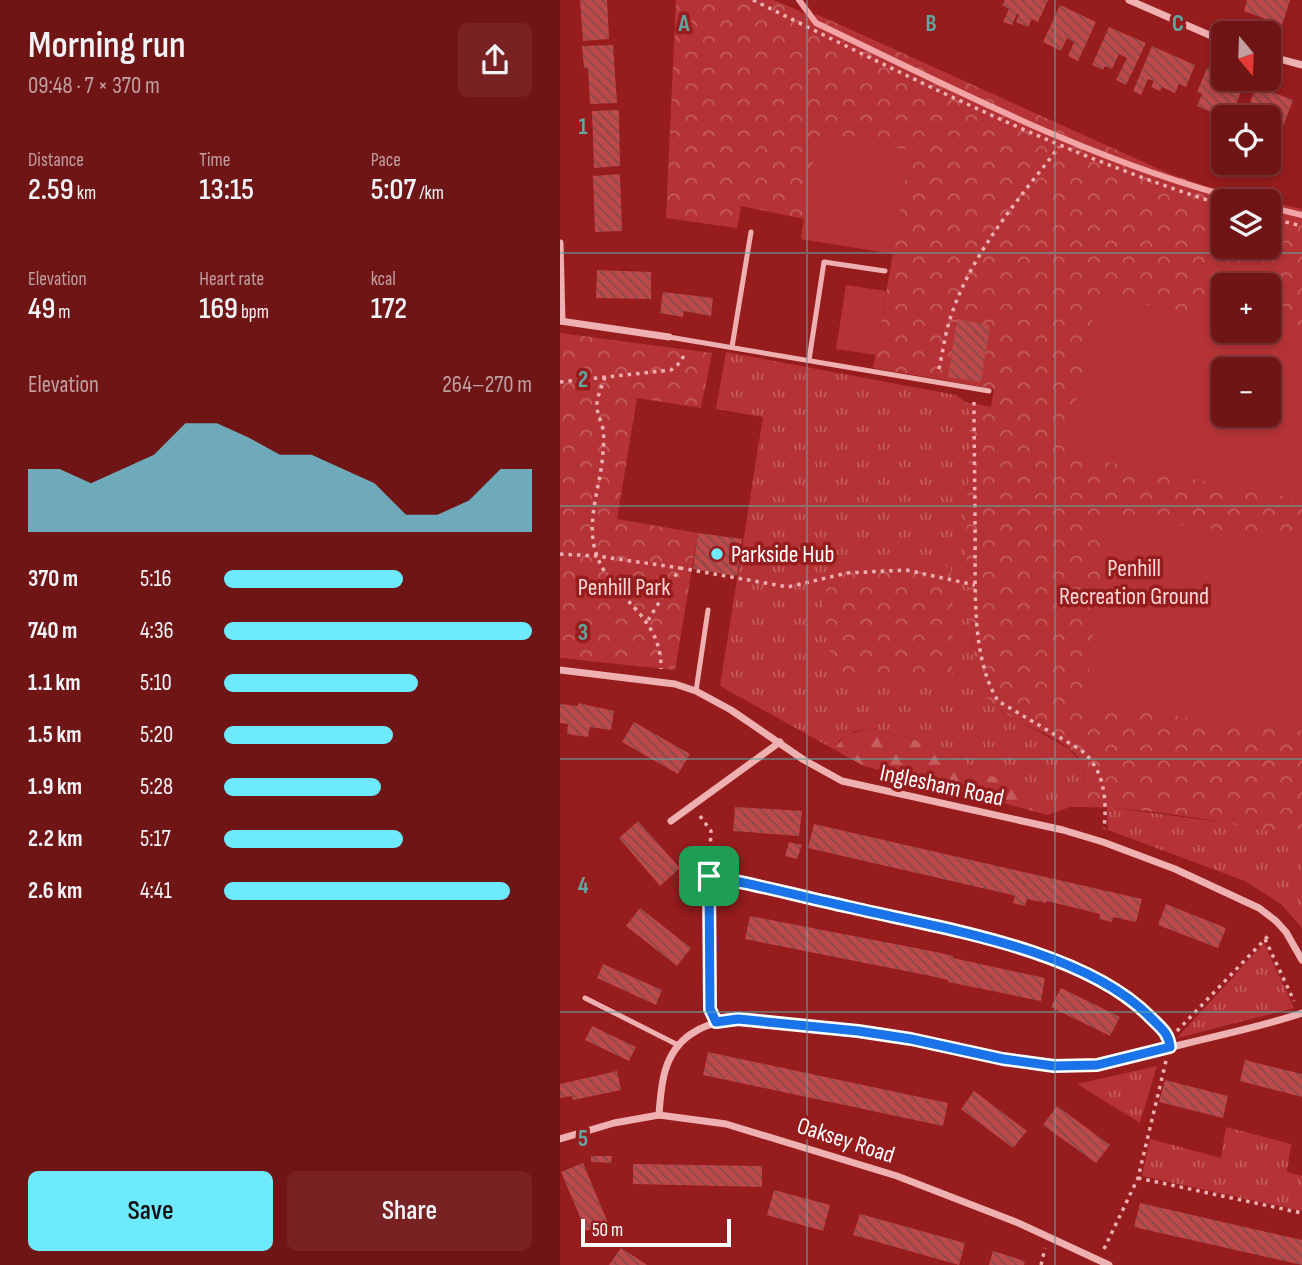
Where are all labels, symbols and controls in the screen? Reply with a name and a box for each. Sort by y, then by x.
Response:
text: A [678,10,691,38]
text: B [926,10,937,38]
text: C [1172,10,1184,38]
north arrow [1211,21,1281,91]
map controls [1211,21,1281,427]
text: Morning run [28,23,186,68]
button: share [458,23,532,97]
text: 09:48 · 7 × 370 m [28,72,160,100]
button: locate [1211,105,1281,175]
text: 1 [578,113,588,141]
text: Distance [28,149,84,172]
text: Time [199,149,230,172]
text: Pace [371,149,401,172]
text: 2.59 [28,172,74,208]
text: 13:15 [199,172,254,208]
text: 5:07 [371,172,416,208]
text: km [74,182,96,205]
text: /km [416,182,444,205]
button: layers [1211,189,1281,259]
text: Elevation [28,268,87,291]
text: Heart rate [199,268,264,291]
text: kcal [371,268,396,291]
button: + [1211,273,1281,343]
text: 49 [28,291,55,327]
text: 169 [199,291,238,327]
text: 172 [371,291,407,327]
text: m [55,301,71,324]
text: bpm [238,301,269,324]
button: − [1211,357,1281,427]
text: 2 [578,366,588,394]
text: Elevation [28,371,99,399]
text: 264–270 m [442,371,532,399]
place label: Parkside Hub [731,540,835,569]
marker: Parkside Hub [709,546,725,562]
park label: Penhill Recreation Ground [1059,554,1209,611]
text: 370 m [28,565,78,593]
text: 5:16 [140,565,172,593]
park label: Penhill Park [578,573,670,602]
text: 740 m [28,617,77,645]
text: 4:36 [140,617,174,645]
text: 3 [578,619,588,647]
text: 1.1 km [28,669,81,697]
text: 5:10 [140,669,172,697]
text: 1.5 km [28,721,81,749]
text: 5:20 [140,721,173,749]
street label: Inglesham Road [877,758,1007,813]
text: 1.9 km [28,773,82,801]
text: 5:28 [140,773,173,801]
text: 2.2 km [28,825,82,853]
text: 5:17 [140,825,171,853]
pin [679,846,739,906]
icon: arrive [690,857,728,895]
text: 4 [578,872,589,900]
text: 2.6 km [28,877,82,905]
text: 4:41 [140,877,172,905]
street label: Oaksey Road [793,1111,898,1170]
text: 5 [578,1125,588,1153]
button: Save [28,1171,273,1251]
button: Share [287,1171,532,1251]
scale bar [581,1216,732,1248]
text: 50 m [592,1219,623,1242]

